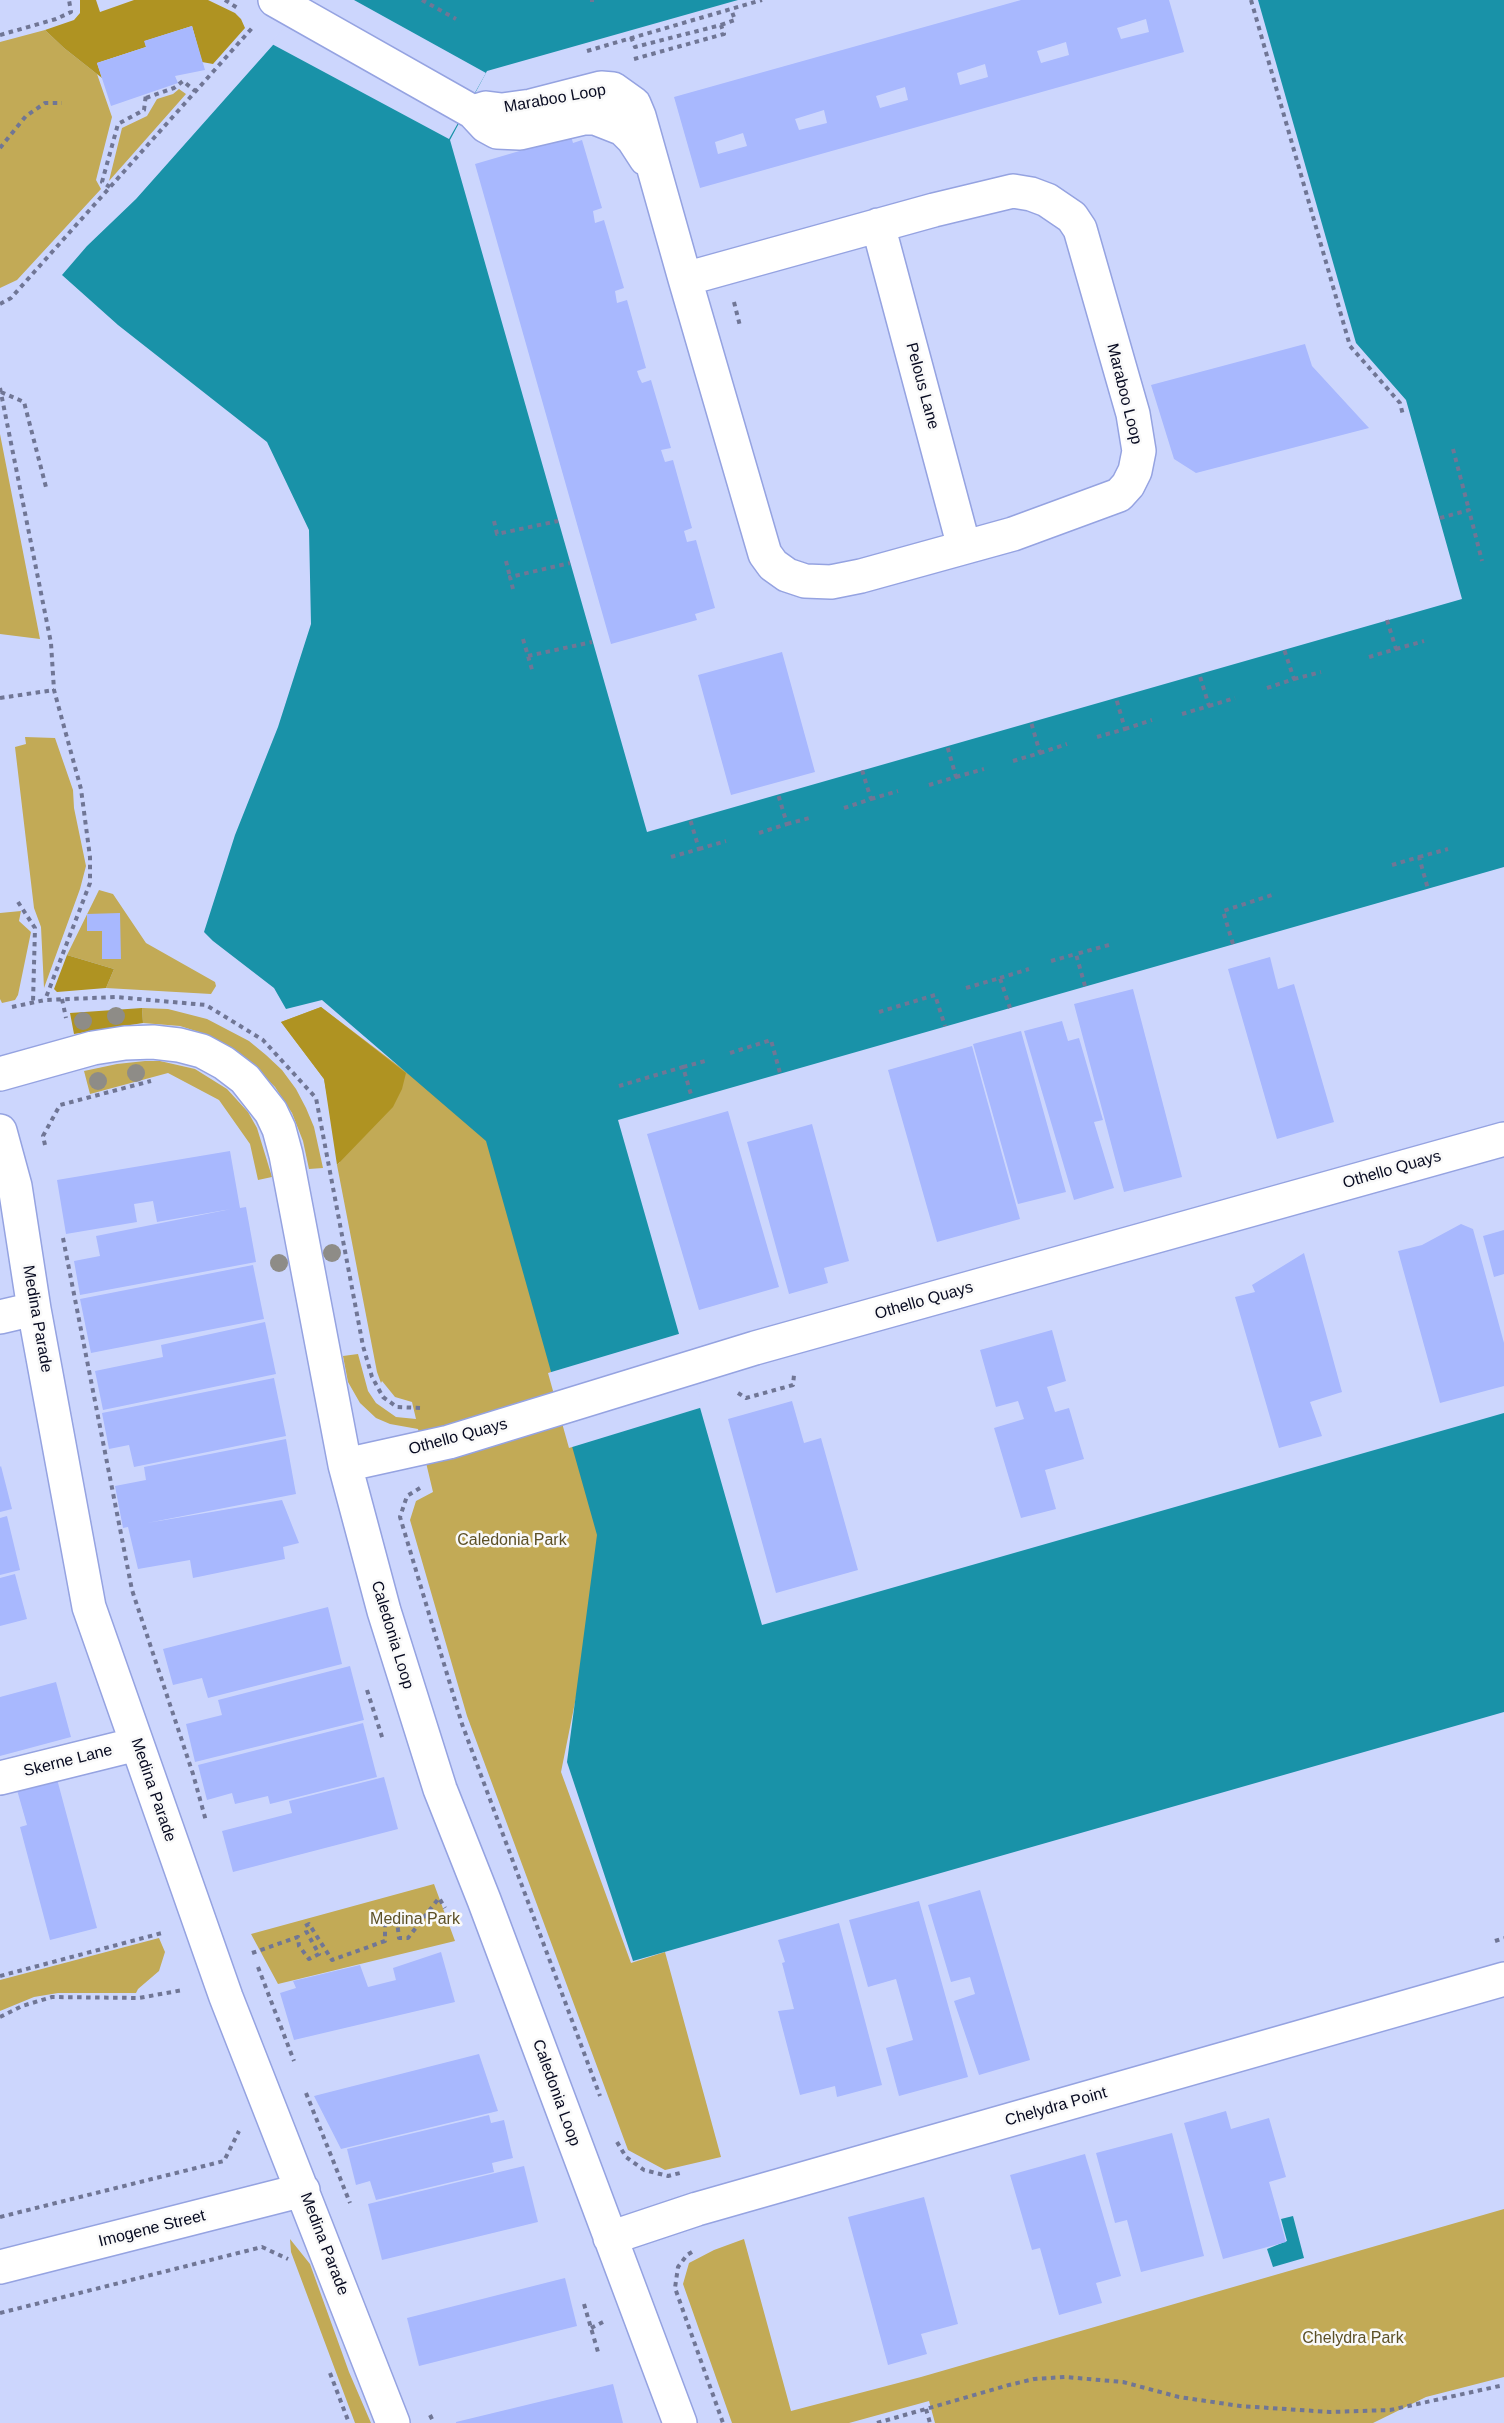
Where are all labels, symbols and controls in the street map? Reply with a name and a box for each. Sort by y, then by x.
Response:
street label: Maraboo Loop [503,81,607,117]
street label: Pelous Lane [901,341,943,431]
street label: Maraboo Loop [1102,342,1146,446]
street label: Othello Quays [1341,1147,1443,1193]
street label: Medina Parade [18,1264,56,1374]
street label: Othello Quays [873,1278,975,1324]
street label: Othello Quays [407,1415,509,1459]
park label: Caledonia Park [457,1531,567,1551]
street label: Caledonia Loop [366,1579,418,1691]
street label: Medina Parade [126,1736,180,1844]
street label: Skerne Lane [22,1741,114,1781]
park label: Medina Park [370,1910,460,1930]
street label: Caledonia Loop [528,2037,584,2149]
street label: Chelydra Point [1003,2083,1109,2131]
street label: Medina Parade [296,2190,352,2298]
street label: Imogene Street [97,2206,207,2252]
park label: Chelydra Park [1302,2329,1404,2349]

